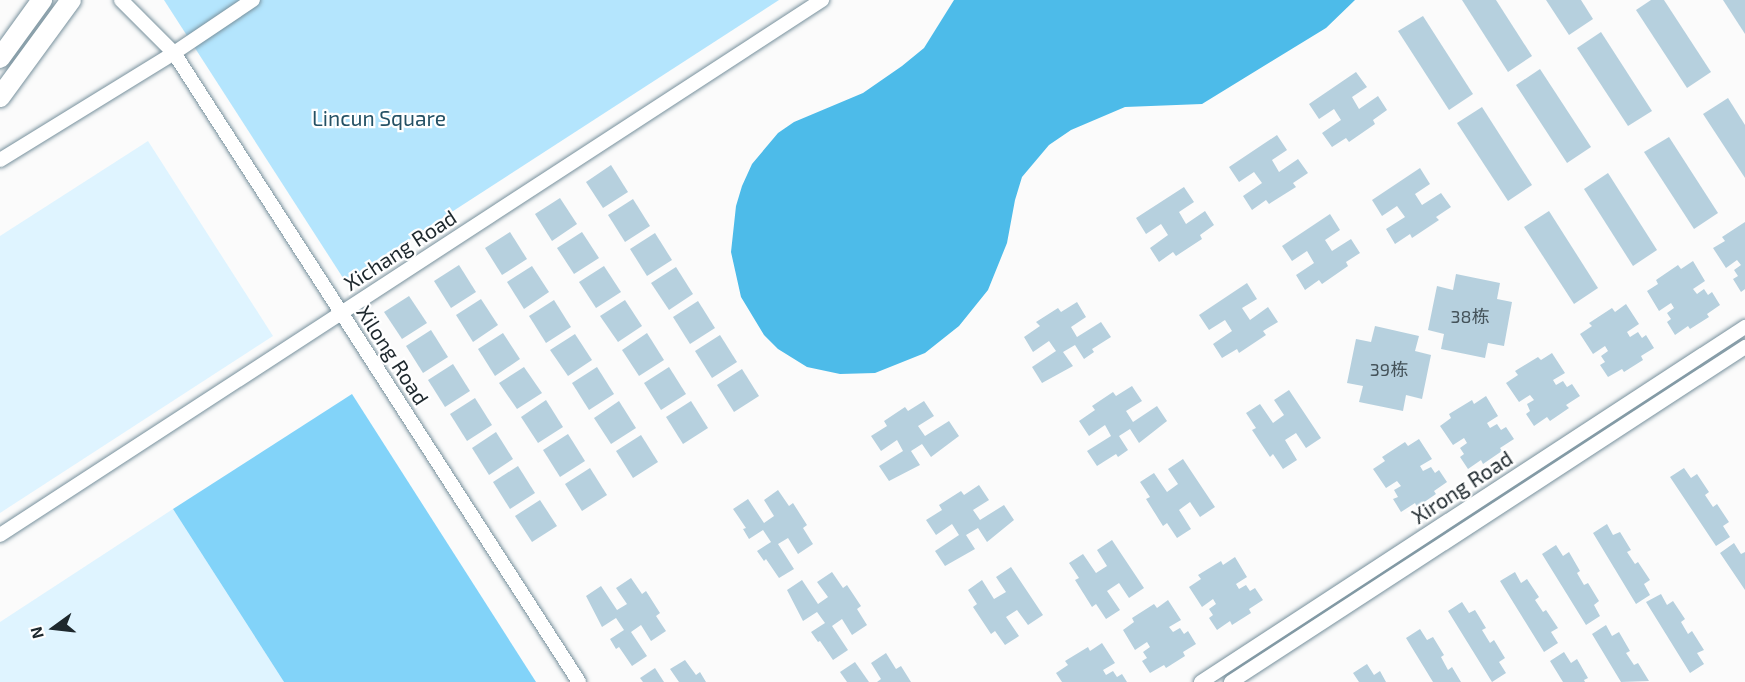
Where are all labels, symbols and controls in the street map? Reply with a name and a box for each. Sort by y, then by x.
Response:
park label: Lincun Square [312,105,446,131]
street label: Xichang Road [339,204,461,296]
street label: Xilong Road [352,301,434,409]
house number: 38栋 [1451,305,1489,327]
house number: 39栋 [1370,358,1408,380]
street label: Xirong Road [1407,445,1517,529]
north arrow [24,598,84,658]
text: N [25,625,47,641]

